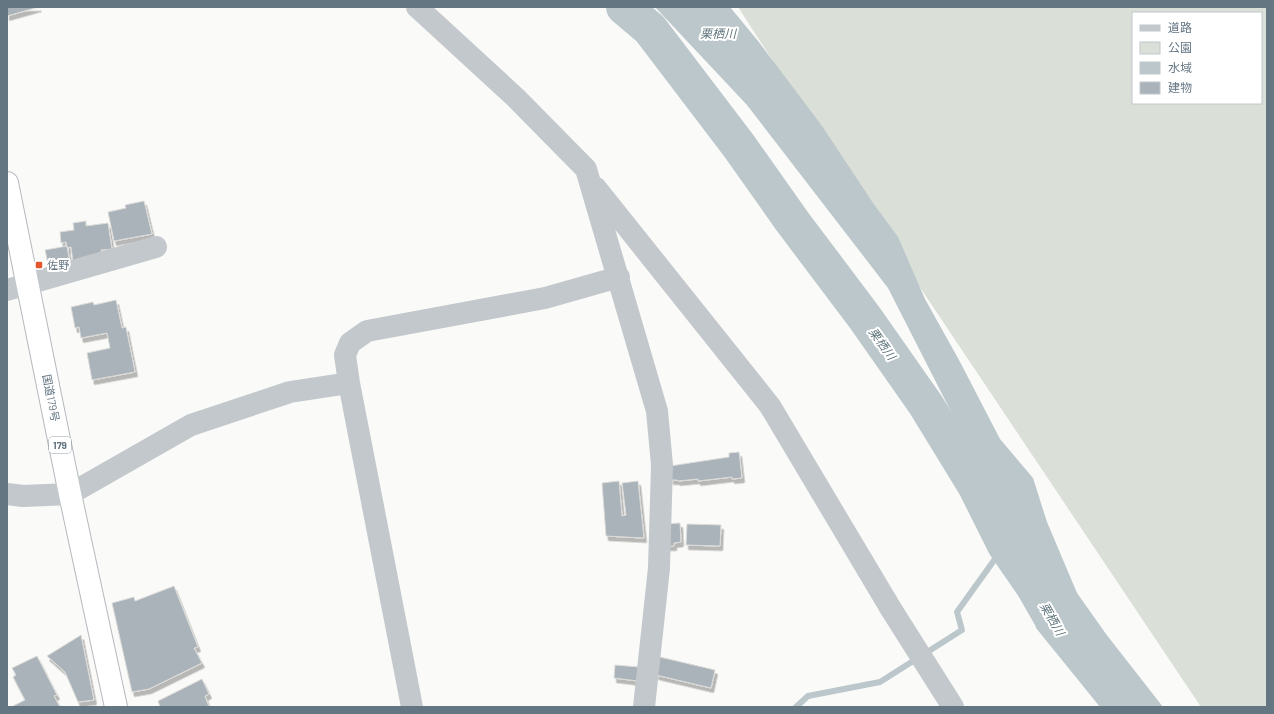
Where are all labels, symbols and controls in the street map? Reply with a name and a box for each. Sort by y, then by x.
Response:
legend [1132,12,1262,104]
text: 道路 [1168,20,1192,34]
water label: 栗栖川 [700,26,738,40]
text: 公園 [1168,40,1192,54]
text: 水域 [1168,60,1192,74]
text: 建物 [1168,80,1192,94]
place label: 佐野 [47,258,69,271]
marker: 佐野 [34,260,44,270]
water label: 栗栖川 [867,325,900,364]
street label: 国道179号 [41,373,62,423]
road number: 179 [49,437,71,453]
water label: 栗栖川 [1038,599,1069,639]

